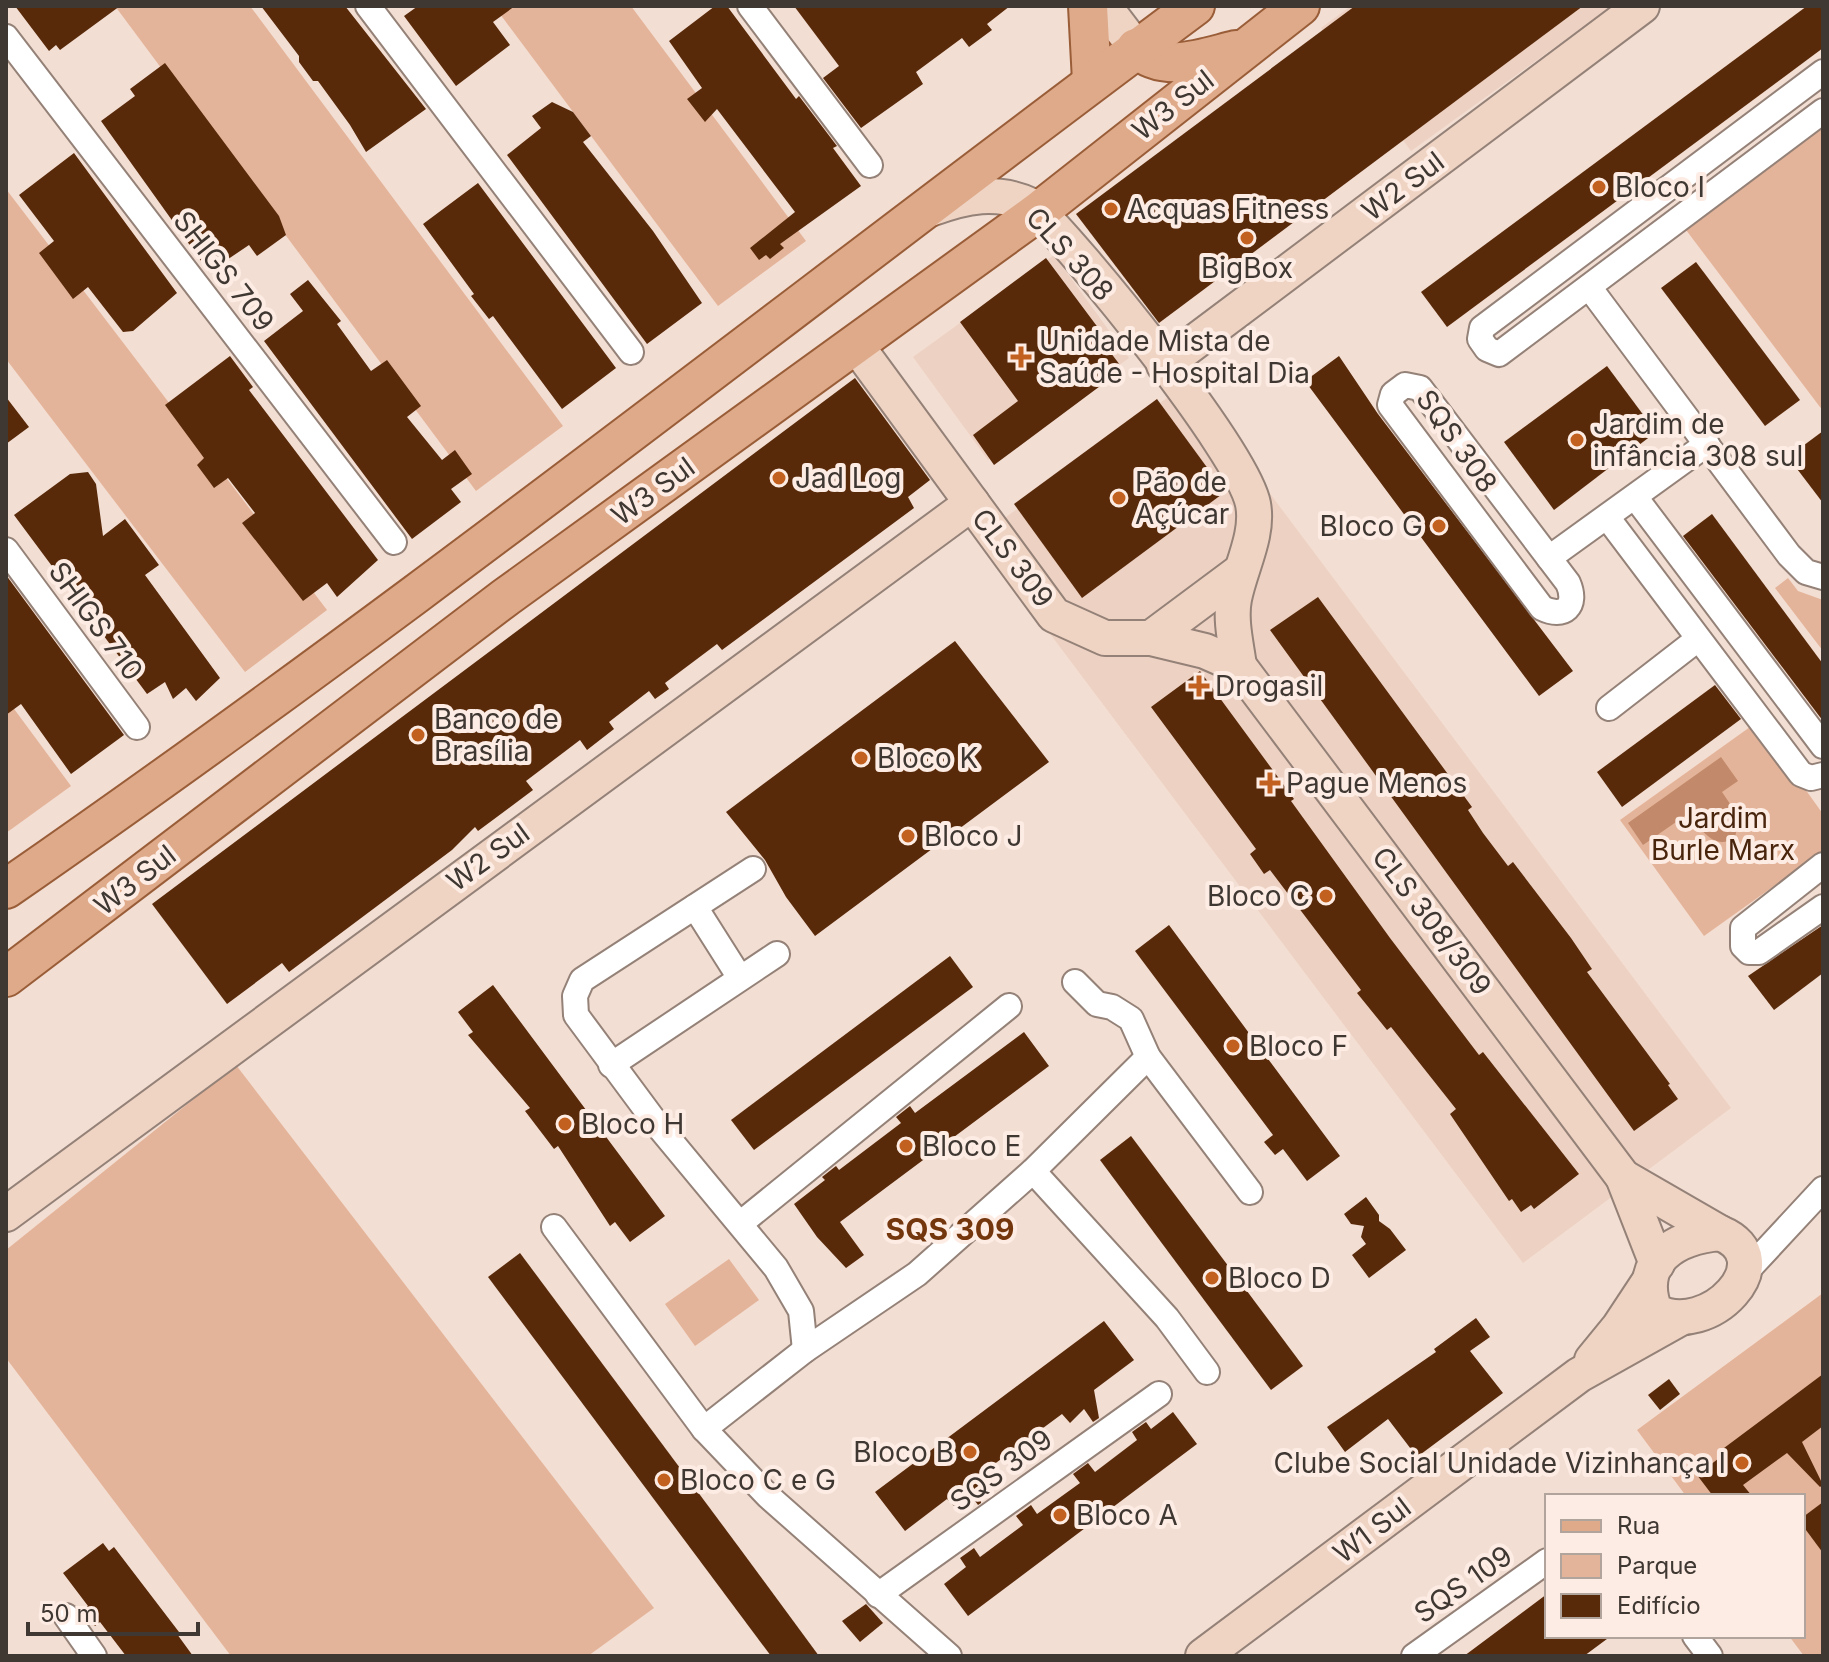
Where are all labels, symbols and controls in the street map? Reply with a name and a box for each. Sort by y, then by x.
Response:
street label: W3 Sul [1125,63,1221,147]
street label: W2 Sul [1355,144,1451,228]
place label: Bloco I [1615,170,1705,204]
marker: Bloco I [1590,178,1608,196]
place label: Acquas Fitness [1127,192,1329,226]
street label: CLS 308 [1019,200,1121,308]
marker: Acquas Fitness [1102,200,1120,218]
street label: SHIGS 709 [166,204,282,338]
marker: BigBox [1238,229,1256,247]
place label: BigBox [1201,251,1293,285]
place label: Unidade Mista de Saúde - Hospital Dia [1039,324,1310,390]
marker: Unidade Mista de Saúde - Hospital Dia [1010,346,1032,368]
street label: SQS 308 [1409,383,1505,499]
place label: Jardim de infância 308 sul [1593,407,1803,473]
marker: Jardim de infância 308 sul [1568,431,1586,449]
street label: W3 Sul [605,450,701,532]
place label: Jad Log [795,461,902,495]
place label: Pão de Açúcar [1135,465,1229,531]
marker: Jad Log [770,469,788,487]
marker: Pão de Açúcar [1110,489,1128,507]
street label: CLS 309 [965,502,1061,614]
place label: Bloco G [1320,509,1423,543]
marker: Bloco G [1430,517,1448,535]
street label: SHIGS 710 [42,555,150,687]
place label: Drogasil [1215,669,1323,703]
marker: Drogasil [1190,677,1208,695]
place label: Banco de Brasília [434,702,559,768]
marker: Banco de Brasília [409,726,427,744]
place label: Bloco K [877,741,979,775]
marker: Bloco K [852,749,870,767]
place label: Pague Menos [1286,766,1467,800]
marker: Pague Menos [1261,774,1279,792]
park label: Jardim Burle Marx [1651,801,1795,867]
street label: W2 Sul [440,816,536,898]
place label: Bloco J [924,819,1023,853]
marker: Bloco J [899,827,917,845]
street label: W3 Sul [87,838,183,922]
street label: CLS 308/309 [1365,840,1499,1002]
place label: Bloco C [1207,879,1310,913]
marker: Bloco C [1317,887,1335,905]
place label: Bloco F [1249,1029,1348,1063]
marker: Bloco F [1224,1037,1242,1055]
place label: Bloco H [581,1107,684,1141]
marker: Bloco H [556,1115,574,1133]
place label: Bloco E [922,1129,1021,1163]
marker: Bloco E [897,1137,915,1155]
district label: SQS 309 [886,1211,1014,1247]
place label: Bloco D [1228,1261,1331,1295]
marker: Bloco D [1203,1269,1221,1287]
street label: SQS 309 [943,1422,1059,1518]
place label: Bloco B [853,1435,954,1469]
marker: Bloco B [961,1443,979,1461]
place label: Clube Social Unidade Vizinhança I [1273,1446,1726,1480]
marker: Clube Social Unidade Vizinhança I [1733,1454,1751,1472]
place label: Bloco C e G [680,1463,836,1497]
marker: Bloco C e G [655,1471,673,1489]
street label: W1 Sul [1327,1490,1417,1570]
legend [1545,1494,1805,1638]
place label: Bloco A [1076,1498,1178,1532]
marker: Bloco A [1051,1506,1069,1524]
text: Rua [1617,1511,1660,1540]
street label: SQS 109 [1408,1538,1518,1630]
text: Parque [1617,1551,1697,1580]
scale bar [28,1586,198,1636]
text: Edifício [1617,1591,1701,1620]
text: 50 m [40,1599,98,1628]

